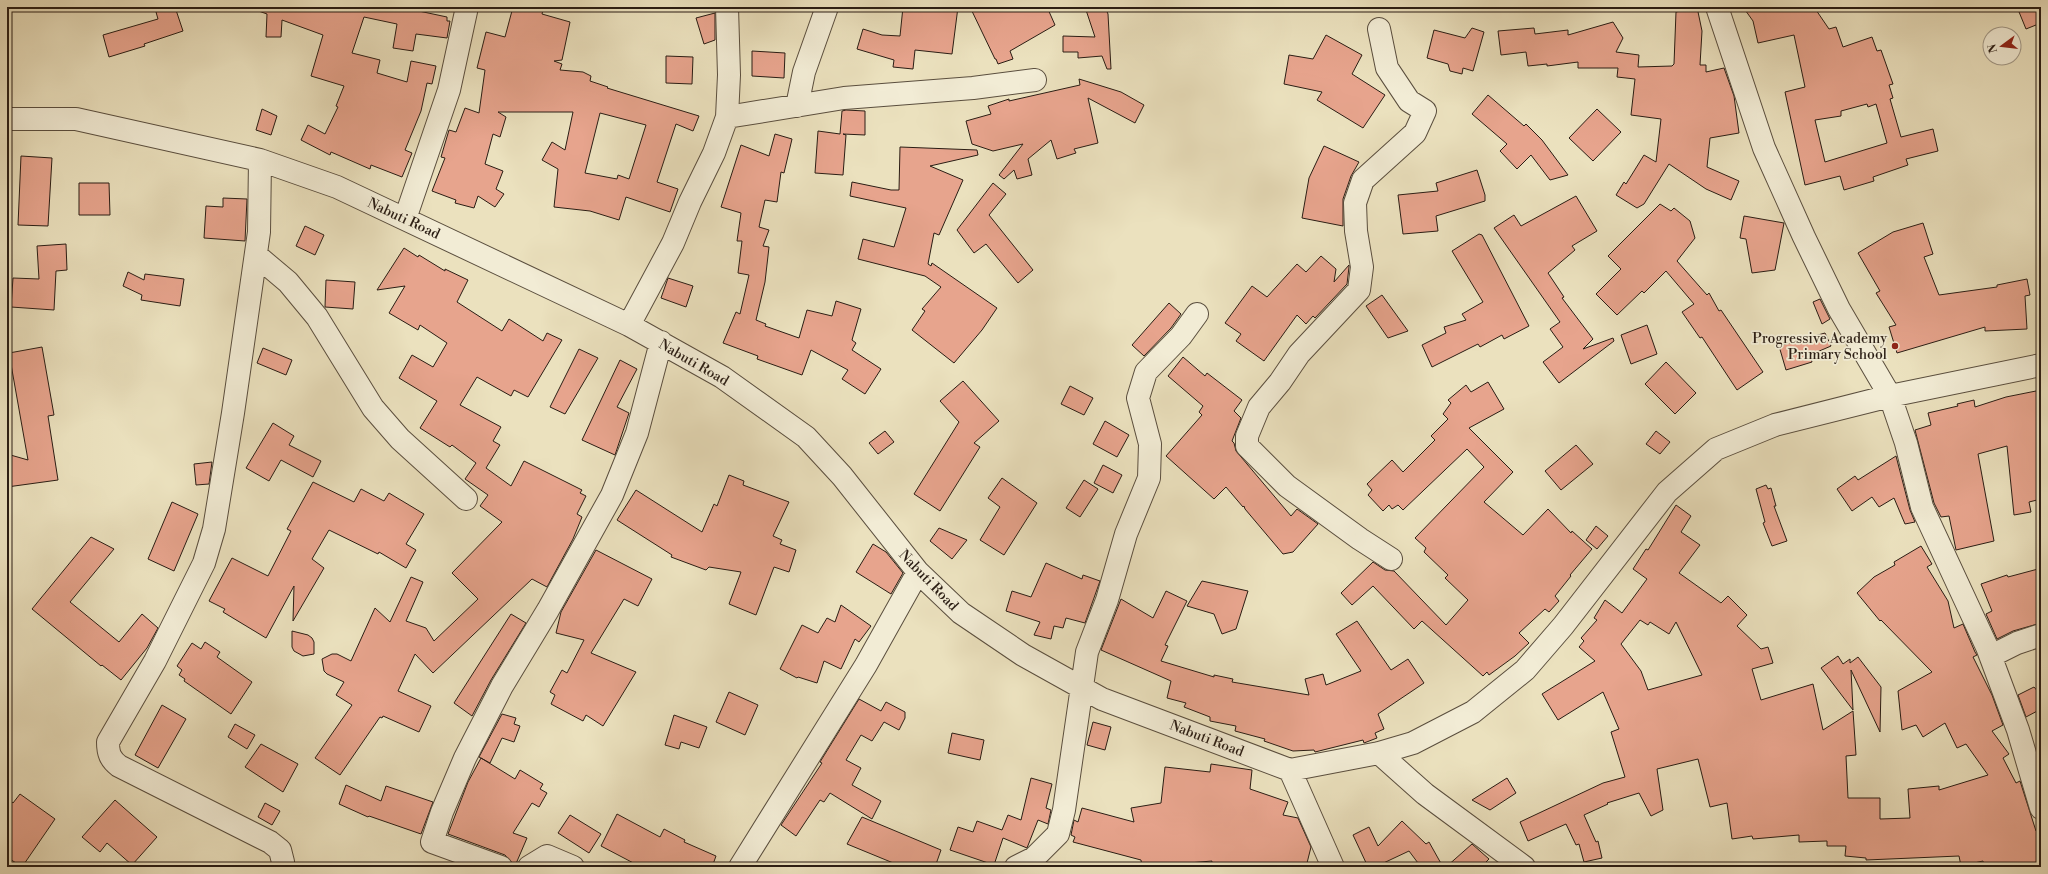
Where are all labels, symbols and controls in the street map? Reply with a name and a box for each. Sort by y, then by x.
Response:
north arrow [1982,26,2022,66]
text: N [1985,42,2001,54]
street label: Nabuti Road [364,194,443,244]
place label: Progressive Academy Primary School [1752,330,1887,364]
street label: Nabuti Road [655,336,732,390]
marker: Progressive Academy Primary School [1890,341,1900,351]
street label: Nabuti Road [895,546,962,615]
street label: Nabuti Road [1167,717,1246,761]

